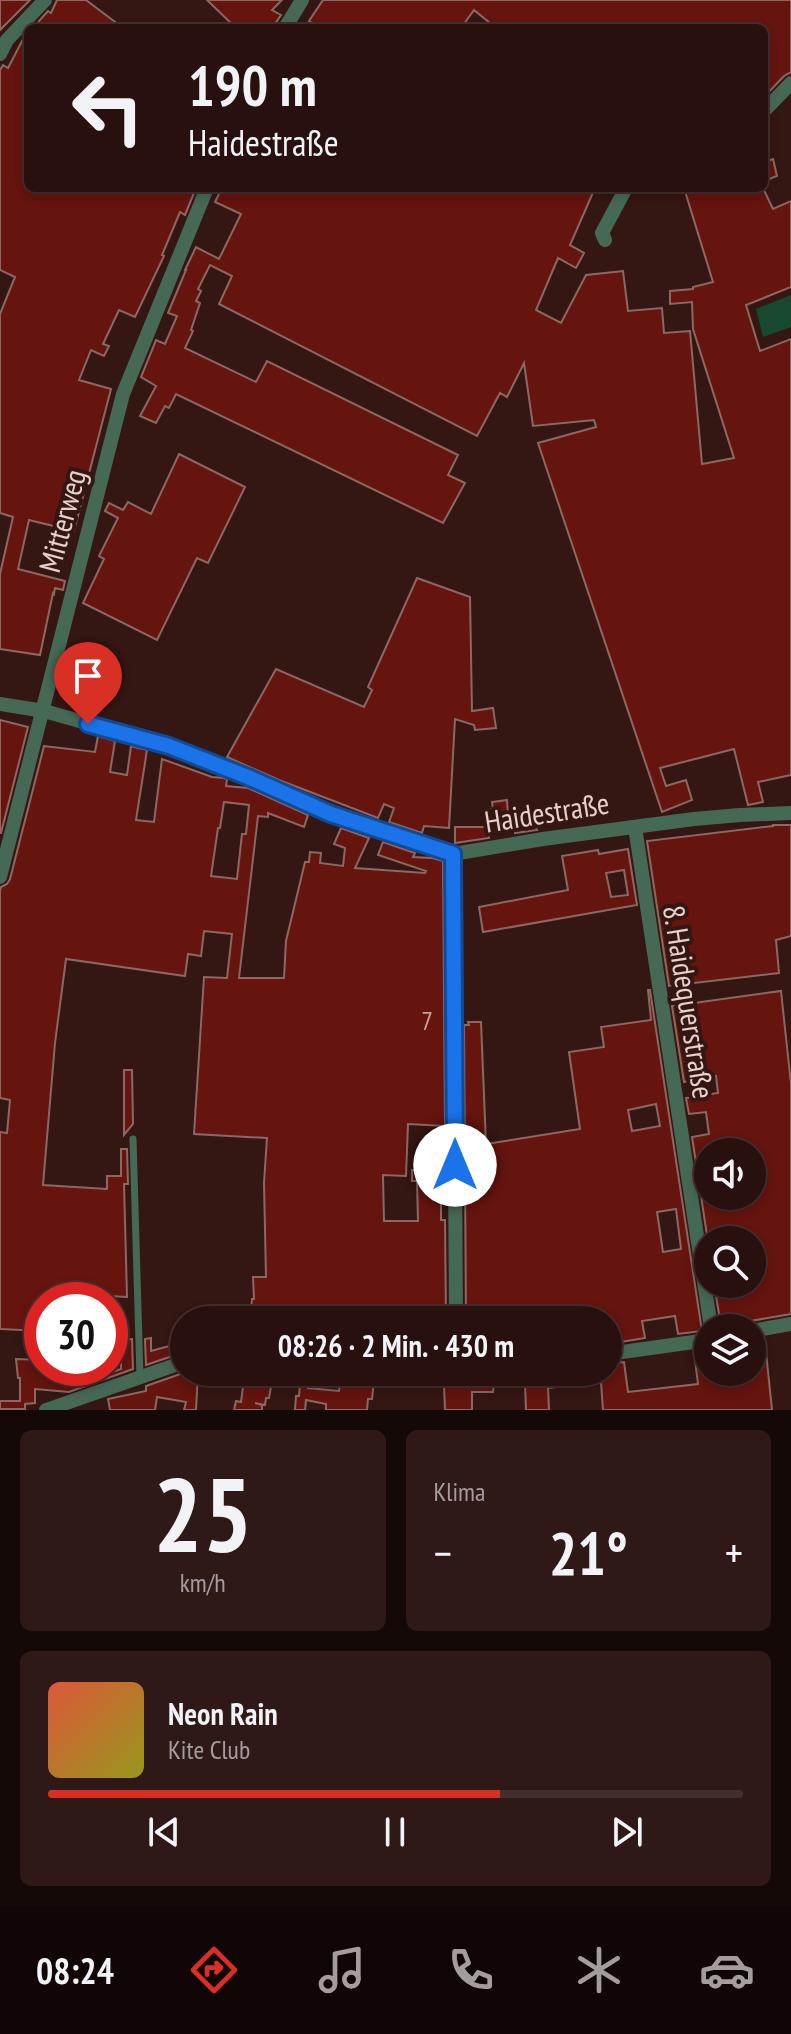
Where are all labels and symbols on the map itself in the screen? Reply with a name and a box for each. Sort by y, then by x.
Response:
street label: Mitterweg [29,465,94,576]
pin [54,642,122,724]
street label: Haidestraße [482,782,612,841]
street label: 8. Haidequerstraße [655,902,724,1101]
house number: 7 [421,1004,433,1037]
position arrow [413,1123,497,1207]
speed limit sign: 30 [24,1282,128,1386]

